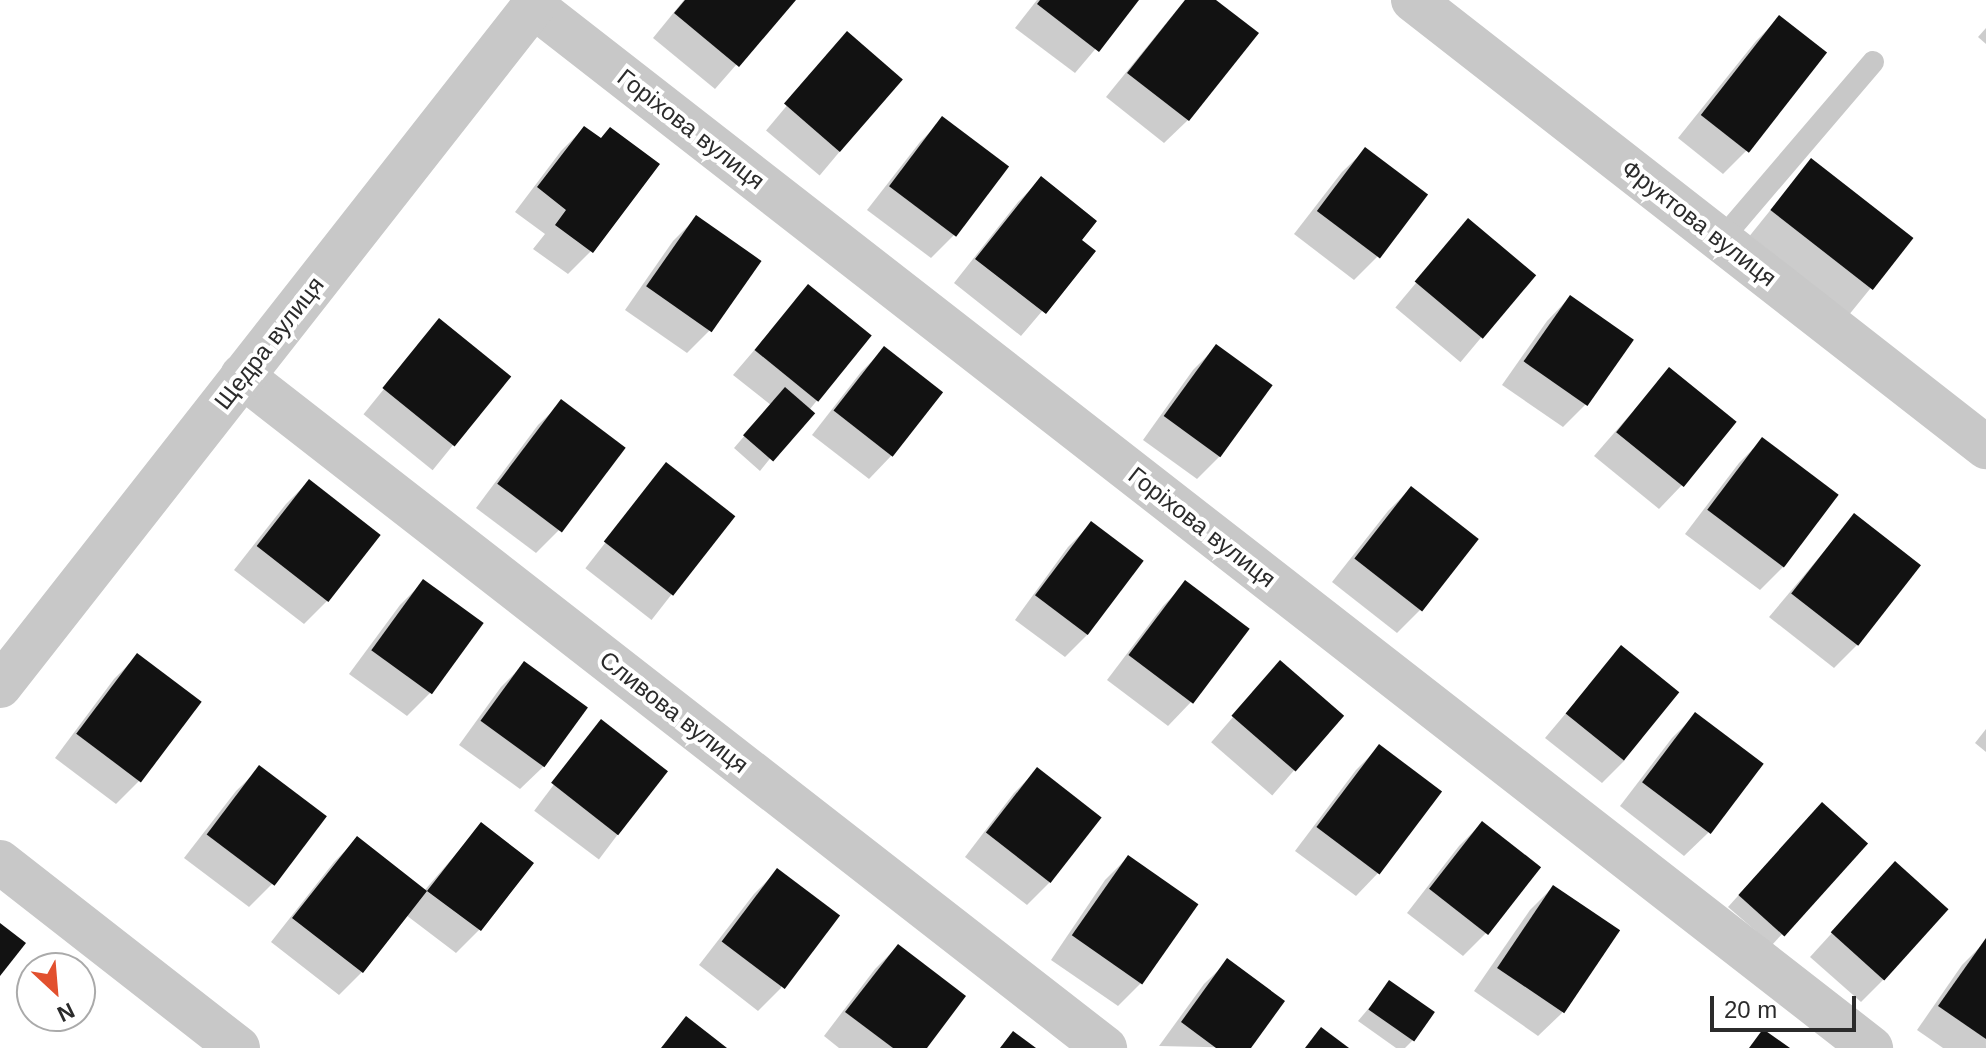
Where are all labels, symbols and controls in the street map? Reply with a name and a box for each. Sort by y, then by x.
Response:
street label: Горіхова вулиця [612,63,770,195]
street label: Фруктова вулиця [1616,154,1782,292]
street label: Щедра вулиця [208,271,330,415]
street label: Горіхова вулиця [1123,461,1281,593]
street label: Сливова вулиця [594,645,754,779]
north arrow [16,952,96,1032]
scale bar [1714,980,1860,1030]
text: 20 m [1724,996,1777,1023]
text: N [53,998,78,1027]

